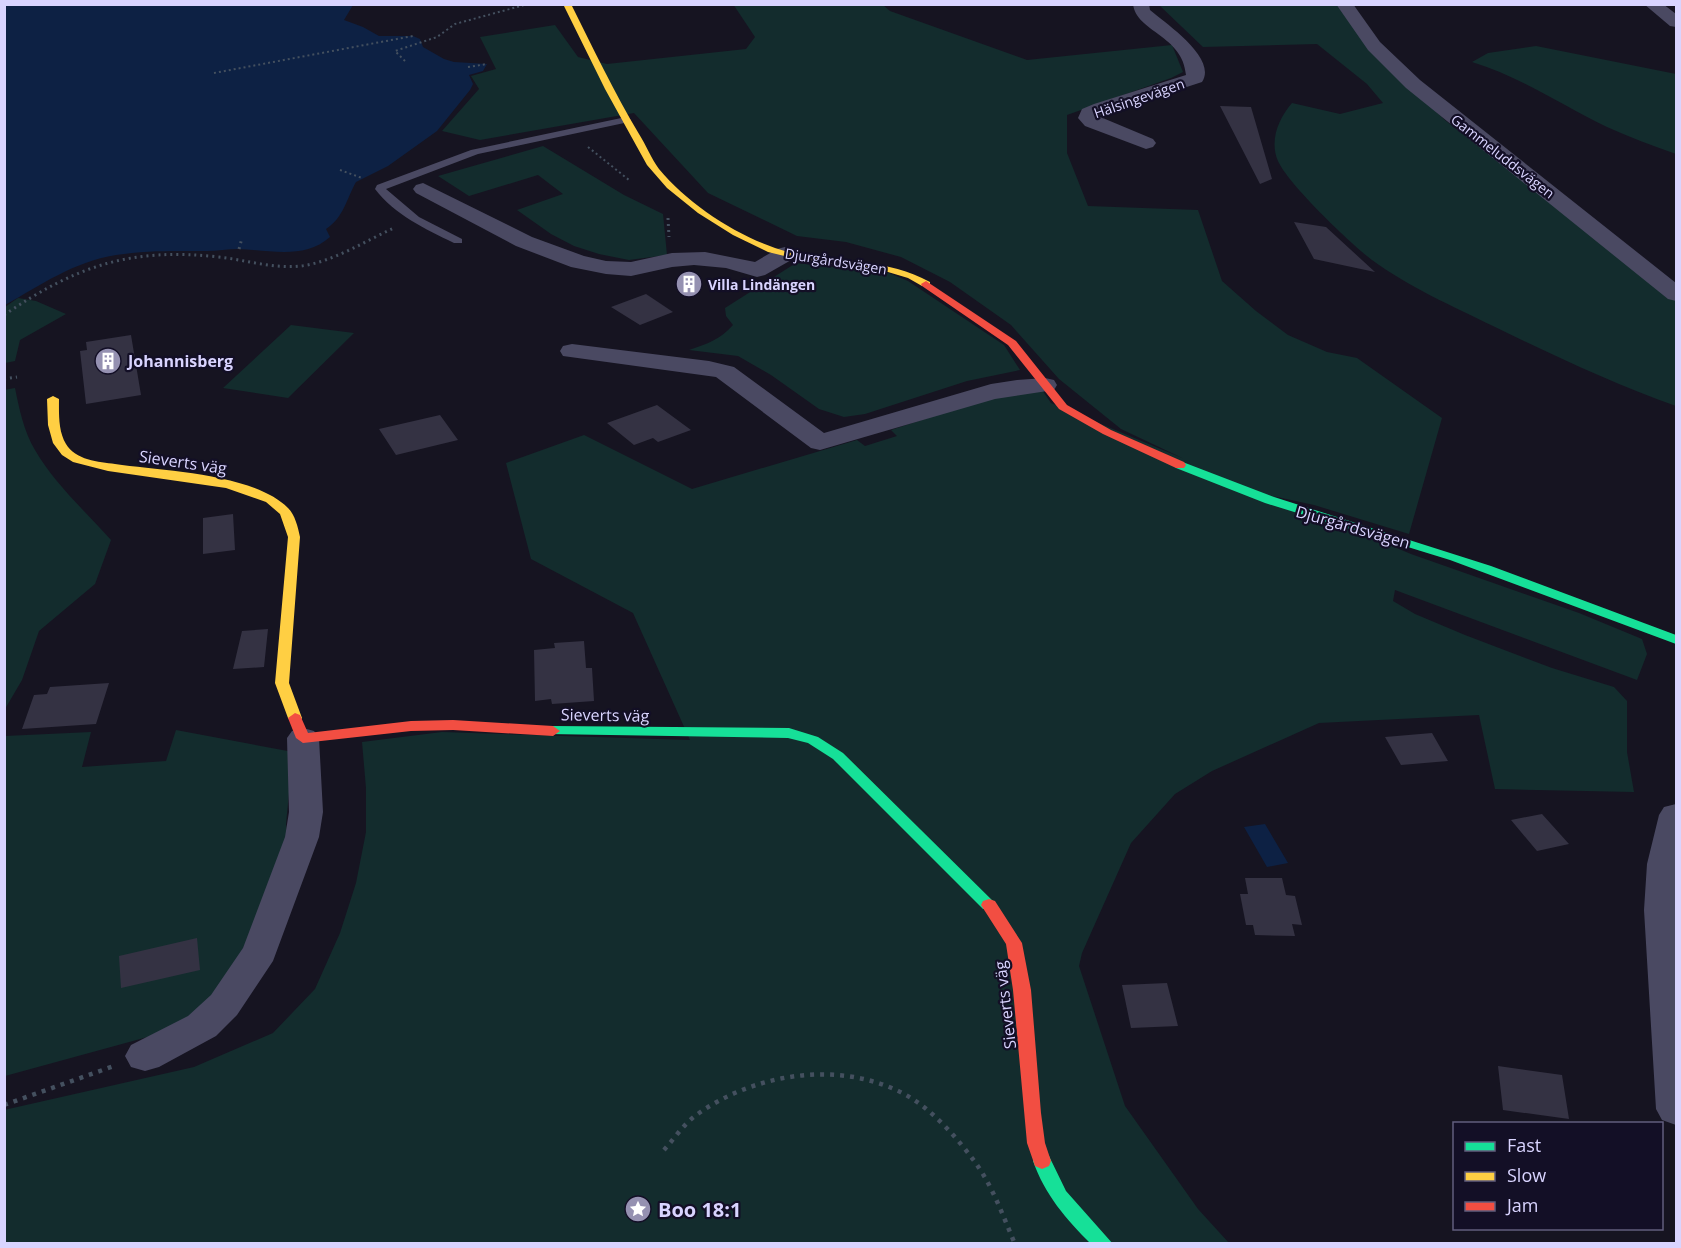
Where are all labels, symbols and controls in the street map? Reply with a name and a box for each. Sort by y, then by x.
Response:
street label: Hälsingevägen [1091,74,1187,122]
street label: Gammeluddsvägen [1447,110,1559,202]
street label: Djurgårdsvägen [784,244,888,278]
building icon: Villa Lindängen [674,269,704,299]
place label: Villa Lindängen [708,275,815,294]
building icon: Johannisberg [93,346,123,376]
place label: Johannisberg [126,350,233,372]
street label: Sieverts väg [138,445,229,479]
street label: Djurgårdsvägen [1293,500,1413,554]
street label: Sieverts väg [561,703,650,727]
street label: Sieverts väg [989,959,1021,1050]
legend [1453,1122,1663,1230]
text: Fast [1507,1133,1541,1157]
text: Slow [1507,1163,1546,1187]
text: Jam [1505,1193,1539,1217]
place icon: Boo 18:1 [623,1194,653,1224]
place label: Boo 18:1 [658,1196,741,1223]

